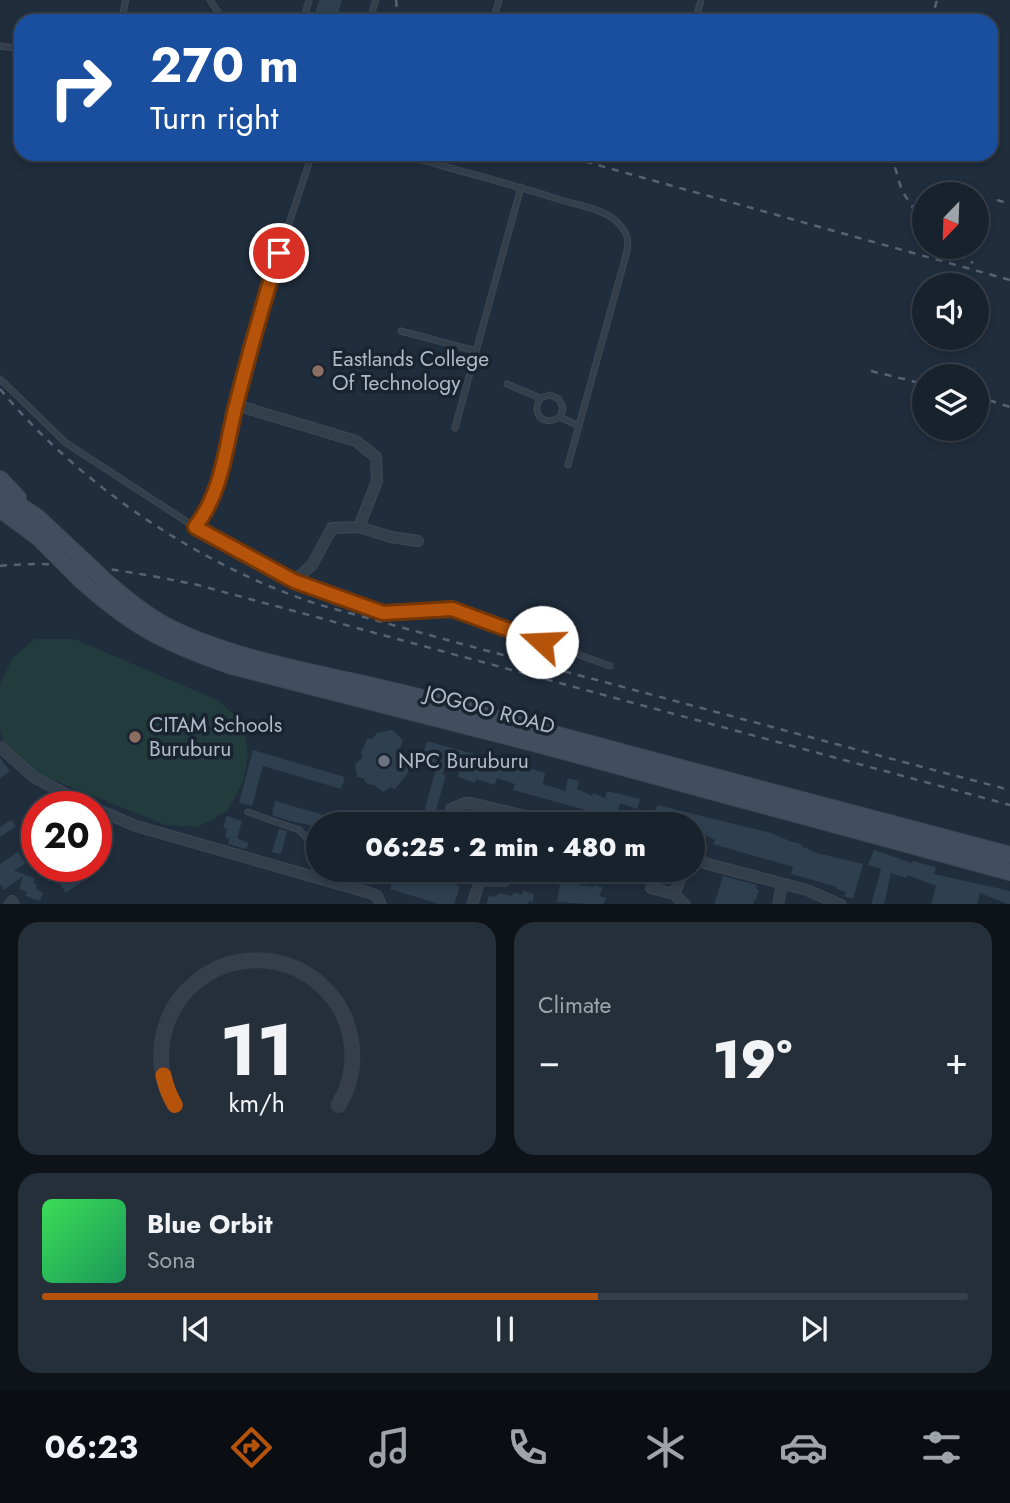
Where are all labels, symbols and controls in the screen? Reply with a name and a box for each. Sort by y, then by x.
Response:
text: 270 m [150,30,299,100]
icon: right [35,42,126,133]
text: Turn right [150,95,279,141]
north arrow [912,182,989,259]
map controls [912,182,989,441]
pin [249,223,309,283]
icon: arrive [260,234,298,272]
button: sound [912,273,989,350]
place label: Eastlands College Of Technology [332,344,489,398]
marker: Eastlands College Of Technology [310,363,326,379]
button: layers [912,364,989,441]
position arrow [505,605,579,679]
street label: JOGOO ROAD [419,677,558,742]
place label: CITAM Schools Buruburu [149,710,282,764]
marker: CITAM Schools Buruburu [127,729,143,745]
place label: NPC Buruburu [398,746,529,776]
marker: NPC Buruburu [376,753,392,769]
speed limit sign: 20 [21,791,112,882]
text: 06:25 · 2 min · 480 m [365,828,646,866]
text: Climate [538,988,611,1022]
text: 11 [220,997,294,1102]
text: 19° [713,1022,792,1098]
text: − [538,1033,560,1088]
text: + [945,1033,968,1088]
text: km/h [229,1084,285,1120]
text: Blue Orbit [147,1205,272,1243]
text: Sona [147,1243,195,1277]
icon: previous [177,1310,215,1348]
icon: pause [486,1310,524,1348]
icon: next [795,1310,833,1348]
icon: directions [227,1423,276,1472]
icon: music [365,1423,414,1472]
icon: phone [503,1423,552,1472]
icon: climate [641,1423,690,1472]
icon: car [779,1423,828,1472]
icon: filters [917,1423,966,1472]
text: 06:23 [44,1424,138,1470]

